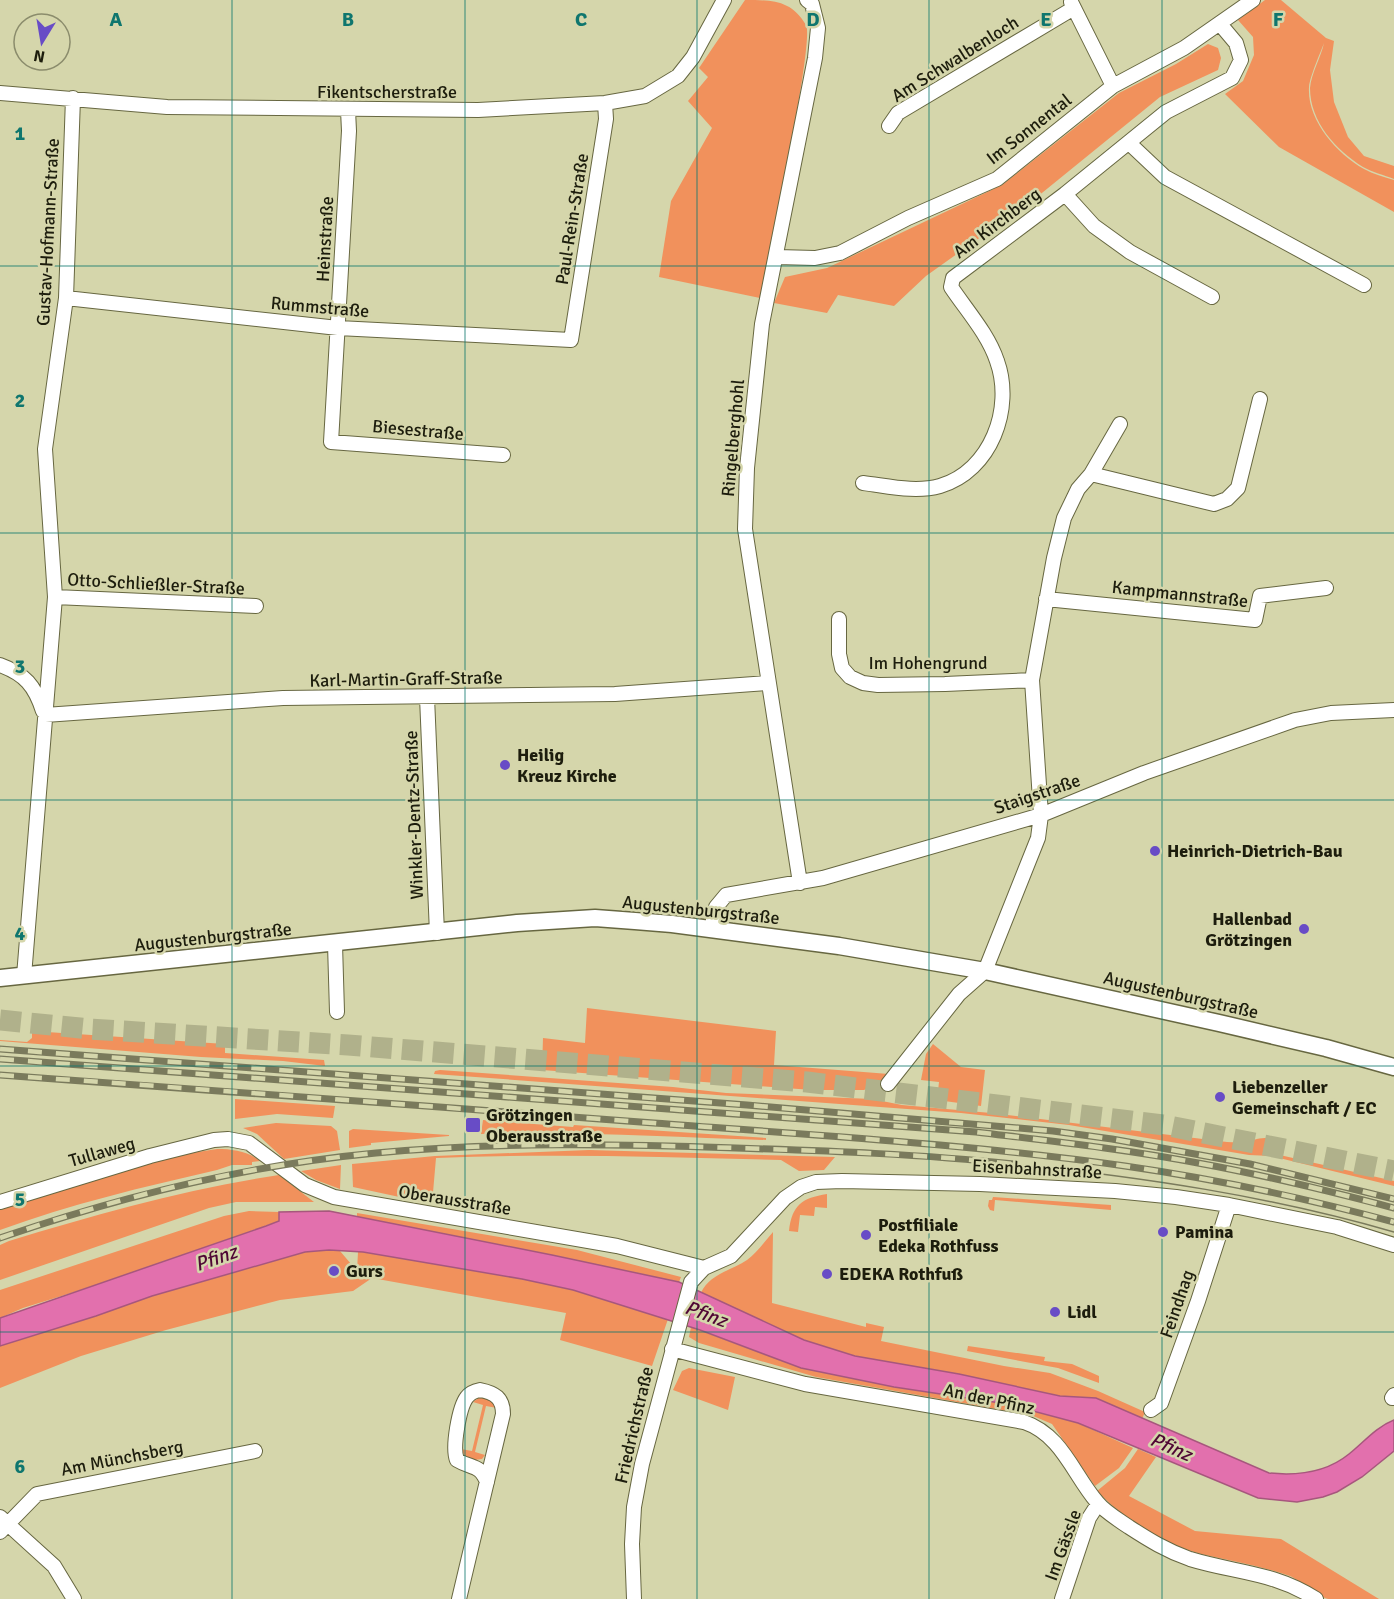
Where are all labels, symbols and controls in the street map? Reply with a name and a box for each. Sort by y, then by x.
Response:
text: A [110,7,123,32]
text: B [342,7,354,32]
text: C [575,7,587,32]
text: D [806,7,820,32]
text: E [1040,7,1052,32]
text: F [1273,7,1284,32]
street label: Am Schwalbenloch [887,11,1023,107]
north arrow [12,12,72,72]
text: N [32,45,47,67]
street label: Fikentscherstraße [317,81,457,103]
street label: Im Sonnental [982,89,1076,169]
text: 1 [15,121,26,146]
street label: Gustav-Hofmann-Straße [32,138,64,326]
street label: Paul-Rein-Straße [551,152,593,286]
street label: Am Kirchberg [949,183,1045,263]
street label: Heinstraße [312,196,338,282]
street label: Rummstraße [270,292,370,322]
street label: Ringelberghohl [717,378,749,498]
text: 2 [15,388,25,413]
street label: Biesestraße [371,415,465,445]
street label: Otto-Schließler-Straße [67,568,245,600]
street label: Kampmannstraße [1111,576,1249,612]
street label: Im Hohengrund [868,652,988,674]
text: 3 [15,654,25,679]
street label: Karl-Martin-Graff-Straße [309,666,503,692]
street label: Winkler-Dentz-Straße [400,730,428,900]
place label: Heilig Kreuz Kirche [517,744,617,787]
marker: Heilig Kreuz Kirche [498,758,512,772]
street label: Staigstraße [991,769,1083,819]
place label: Heinrich-Dietrich-Bau [1167,840,1343,862]
marker: Heinrich-Dietrich-Bau [1148,844,1162,858]
street label: Augustenburgstraße [621,891,781,929]
place label: Hallenbad Grötzingen [1205,908,1292,951]
street label: Augustenburgstraße [133,918,293,956]
text: 4 [15,921,26,946]
marker: Hallenbad Grötzingen [1297,922,1311,936]
street label: Augustenburgstraße [1101,966,1261,1024]
place label: Liebenzeller Gemeinschaft / EC [1232,1076,1376,1119]
marker: Liebenzeller Gemeinschaft / EC [1213,1090,1227,1104]
place label: Grötzingen Oberausstraße [486,1104,602,1147]
marker: Grötzingen Oberausstraße [464,1116,482,1134]
street label: Tullaweg [66,1132,138,1172]
street label: Eisenbahnstraße [971,1155,1103,1183]
street label: Oberausstraße [397,1180,513,1220]
text: 5 [15,1187,25,1212]
place label: Postfiliale Edeka Rothfuss [878,1214,998,1257]
place label: Pamina [1175,1221,1233,1243]
marker: Pamina [1156,1225,1170,1239]
marker: Postfiliale Edeka Rothfuss [859,1228,873,1242]
water label: Pfinz [192,1239,242,1277]
place label: Gurs [346,1260,383,1282]
place label: EDEKA Rothfuß [839,1263,963,1285]
marker: Gurs [327,1264,341,1278]
marker: EDEKA Rothfuß [820,1267,834,1281]
street label: Feindhag [1155,1267,1199,1341]
water label: Pfinz [682,1295,732,1334]
place label: Lidl [1067,1301,1097,1323]
marker: Lidl [1048,1305,1062,1319]
street label: Friedrichstraße [610,1364,658,1486]
street label: An der Pfinz [941,1379,1037,1419]
water label: Pfinz [1146,1427,1198,1468]
street label: Am Münchsberg [59,1435,185,1481]
text: 6 [15,1454,26,1479]
street label: Im Gässle [1040,1506,1086,1584]

